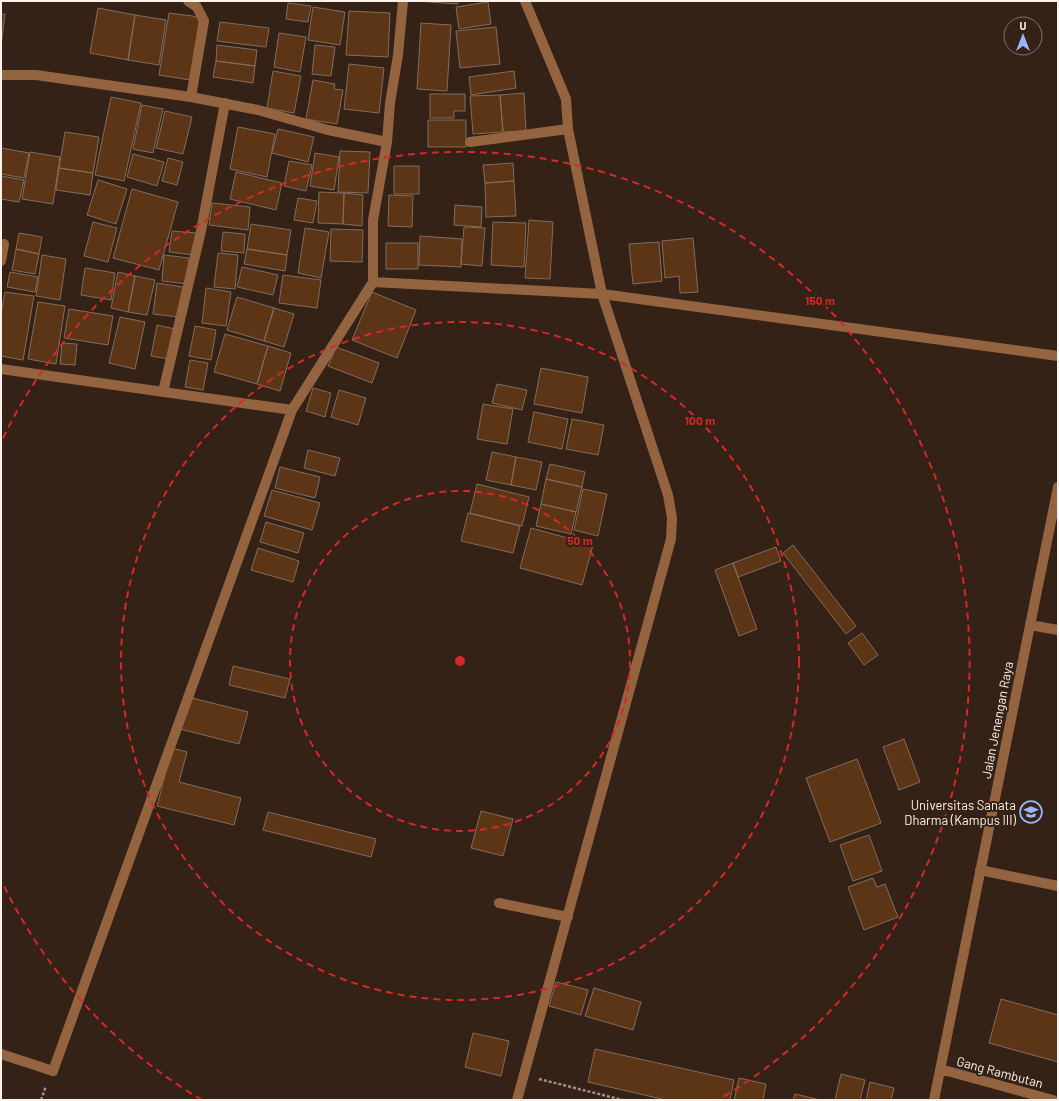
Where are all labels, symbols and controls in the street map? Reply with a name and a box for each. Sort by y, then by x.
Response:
north arrow [1003,16,1043,56]
text: U [1020,19,1027,32]
text: 150 m [805,293,835,307]
text: 100 m [685,413,715,427]
text: 50 m [567,533,593,547]
centre of rings [453,654,467,668]
street label: Jalan Jenengan Raya [978,660,1016,780]
place label: Universitas Sanata Dharma (Kampus III) [904,797,1017,828]
school or university icon: Universitas Sanata Dharma (Kampus III) [1018,799,1044,825]
street label: Gang Rambutan [955,1053,1045,1091]

